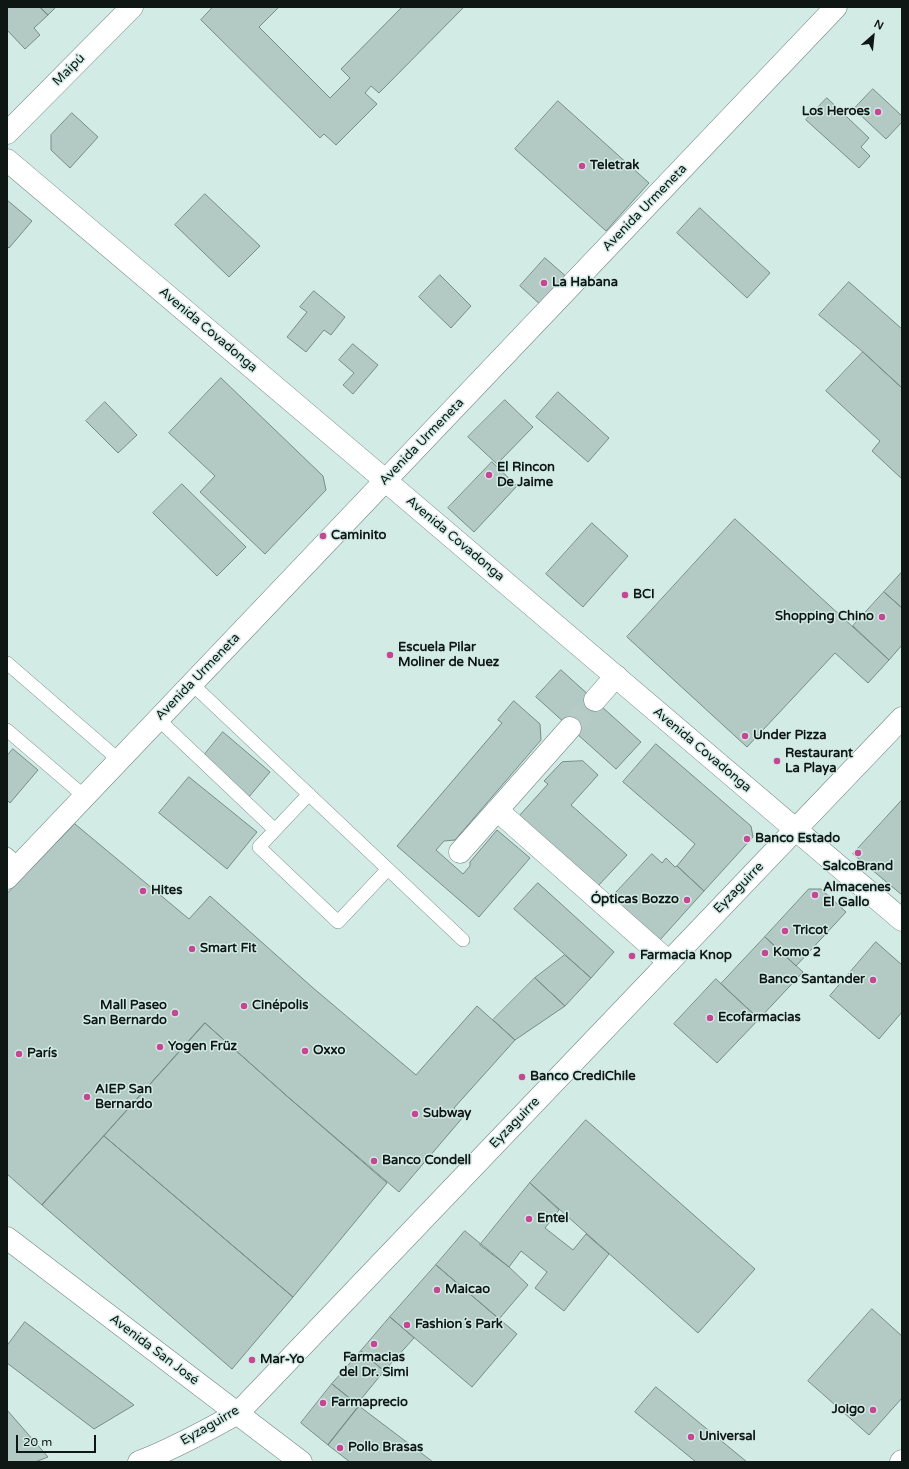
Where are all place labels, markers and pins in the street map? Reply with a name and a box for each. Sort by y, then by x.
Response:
place label: Los Heroes [802,104,870,120]
marker: Los Heroes [873,107,883,117]
place label: Teletrak [590,158,639,174]
marker: Teletrak [577,161,587,171]
place label: La Habana [552,275,618,291]
marker: La Habana [539,278,549,288]
place label: El Rincon De Jaime [497,460,555,491]
marker: El Rincon De Jaime [484,470,494,480]
place label: Caminito [331,528,386,544]
marker: Caminito [318,531,328,541]
place label: BCI [633,587,655,603]
marker: BCI [620,590,630,600]
place label: Shopping Chino [775,609,874,625]
marker: Shopping Chino [877,612,887,622]
place label: Escuela Pilar Moliner de Nuez [398,640,499,671]
marker: Escuela Pilar Moliner de Nuez [385,650,395,660]
place label: Under Pizza [753,728,827,744]
marker: Under Pizza [740,731,750,741]
place label: Restaurant La Playa [785,746,853,777]
marker: Restaurant La Playa [772,756,782,766]
place label: Banco Estado [755,831,840,847]
marker: Banco Estado [742,834,752,844]
marker: SalcoBrand [853,848,863,858]
place label: SalcoBrand [823,859,893,875]
place label: Almacenes El Gallo [823,880,891,911]
place label: Hites [151,883,182,899]
marker: Hites [138,886,148,896]
marker: Almacenes El Gallo [810,890,820,900]
place label: Ópticas Bozzo [591,892,679,908]
marker: Ópticas Bozzo [682,895,692,905]
place label: Tricot [793,923,828,939]
marker: Tricot [780,926,790,936]
place label: Smart Fit [200,941,256,957]
marker: Smart Fit [187,944,197,954]
place label: Komo 2 [773,945,821,961]
place label: Farmacia Knop [640,948,732,964]
marker: Komo 2 [760,948,770,958]
marker: Farmacia Knop [627,951,637,961]
place label: Banco Santander [759,972,865,988]
marker: Banco Santander [868,975,878,985]
place label: Mall Paseo San Bernardo [83,998,167,1029]
place label: Cinépolis [252,998,308,1014]
marker: Cinépolis [239,1001,249,1011]
marker: Mall Paseo San Bernardo [170,1008,180,1018]
place label: Ecofarmacias [718,1010,801,1026]
marker: Ecofarmacias [705,1013,715,1023]
place label: Yogen Früz [168,1039,237,1055]
marker: Yogen Früz [155,1042,165,1052]
place label: Oxxo [313,1043,345,1059]
place label: París [27,1046,57,1062]
marker: Oxxo [300,1046,310,1056]
marker: París [14,1049,24,1059]
place label: Banco CrediChile [530,1069,636,1085]
marker: Banco CrediChile [517,1072,527,1082]
place label: AIEP San Bernardo [95,1082,152,1113]
marker: AIEP San Bernardo [82,1092,92,1102]
place label: Subway [423,1106,471,1122]
marker: Subway [410,1109,420,1119]
place label: Banco Condell [382,1153,471,1169]
marker: Banco Condell [369,1156,379,1166]
place label: Entel [537,1211,568,1227]
marker: Entel [524,1214,534,1224]
place label: Maicao [445,1282,490,1298]
marker: Maicao [432,1285,442,1295]
place label: Fashion´s Park [415,1317,503,1333]
marker: Fashion´s Park [402,1320,412,1330]
marker: Farmacias del Dr. Simi [369,1339,379,1349]
place label: Farmacias del Dr. Simi [339,1350,409,1381]
place label: Mar-Yo [260,1352,305,1368]
marker: Mar-Yo [247,1355,257,1365]
place label: Farmaprecio [331,1395,408,1411]
marker: Farmaprecio [318,1398,328,1408]
place label: Joigo [832,1402,865,1418]
marker: Joigo [868,1405,878,1415]
place label: Universal [699,1429,756,1445]
marker: Universal [686,1432,696,1442]
place label: Pollo Brasas [348,1440,423,1456]
marker: Pollo Brasas [335,1443,345,1453]

